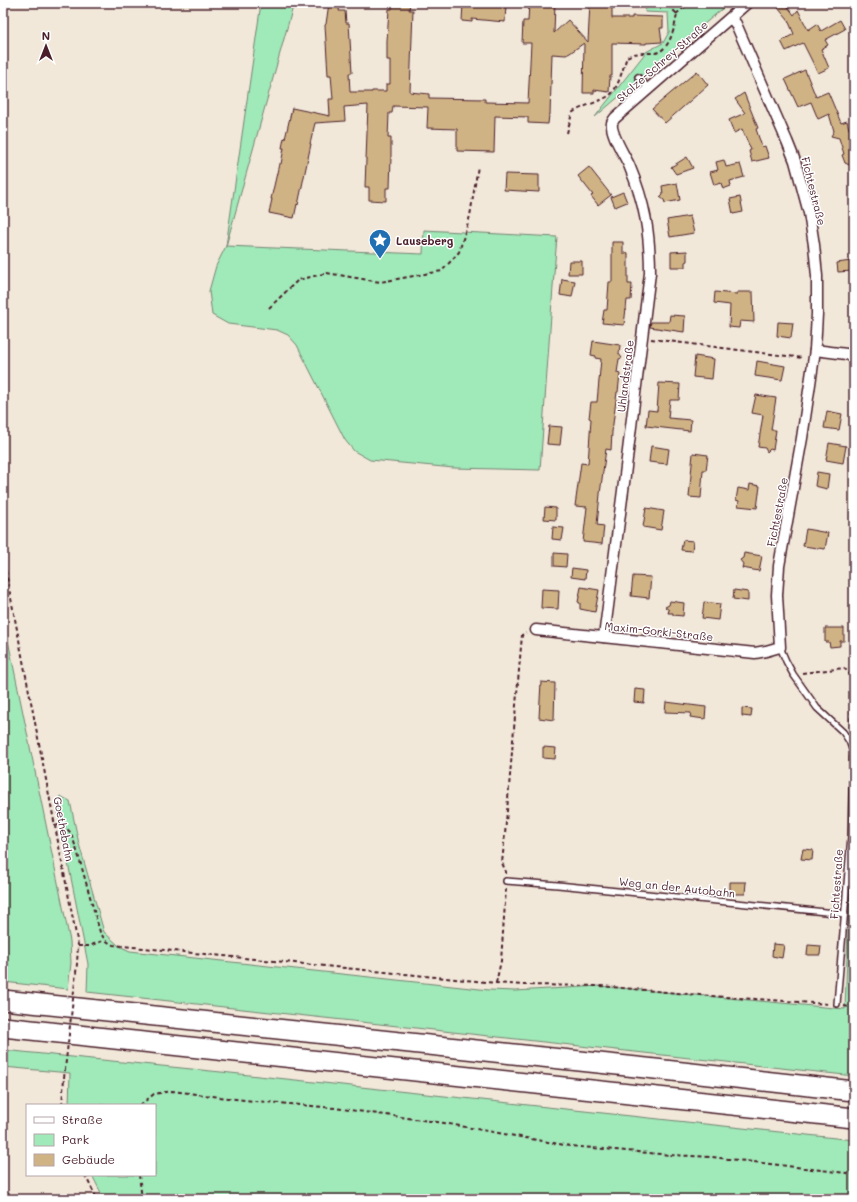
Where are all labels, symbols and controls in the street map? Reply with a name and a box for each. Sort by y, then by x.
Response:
street label: Stolze-Schrey-Straße [613,17,711,105]
north arrow [26,26,66,66]
text: N [42,28,50,43]
street label: Fichtestraße [798,155,830,227]
place icon: Lauseberg [367,227,393,260]
place label: Lauseberg [396,233,454,248]
street label: Uhlandstraße [613,339,637,413]
street label: Fichtestraße [763,476,791,548]
street label: Maxim-Gorki-Straße [604,618,714,644]
street label: Goethebahn [50,795,78,863]
street label: Fichtestraße [826,848,846,920]
street label: Weg an der Autobahn [618,873,736,901]
legend [26,1104,156,1176]
text: Straße [62,1111,103,1127]
text: Park [62,1131,89,1147]
text: Gebäude [62,1151,115,1167]

